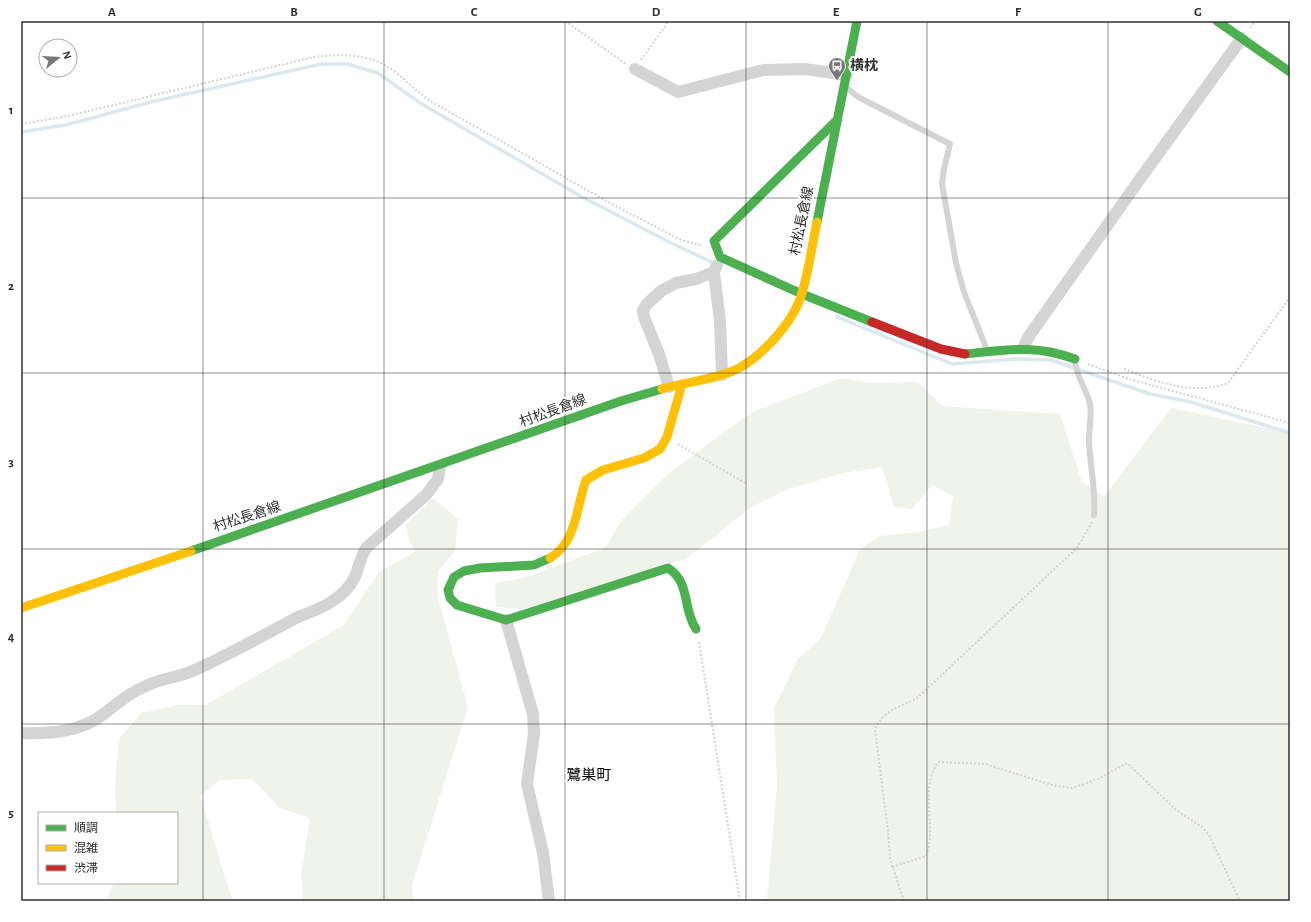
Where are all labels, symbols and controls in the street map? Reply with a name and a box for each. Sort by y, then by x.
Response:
text: A [108,6,116,19]
text: B [290,6,298,19]
text: C [471,6,478,19]
text: D [652,6,661,19]
text: E [833,6,840,19]
text: F [1015,6,1022,19]
text: G [1194,6,1202,19]
north arrow [38,38,78,78]
text: N [61,50,73,60]
bus stop icon: 横枕 [827,56,847,81]
place label: 横枕 [850,57,878,73]
text: 1 [9,104,13,117]
street label: 村松長倉線 [786,185,816,257]
text: 2 [8,280,14,293]
street label: 村松長倉線 [517,391,588,430]
text: 3 [8,456,14,469]
street label: 村松長倉線 [211,498,282,534]
text: 4 [8,631,15,644]
district label: 鷺巣町 [566,767,612,783]
text: 5 [8,807,14,820]
legend [38,812,178,884]
text: 順調 [74,822,98,834]
text: 混雑 [74,841,98,854]
text: 渋滞 [74,862,98,874]

